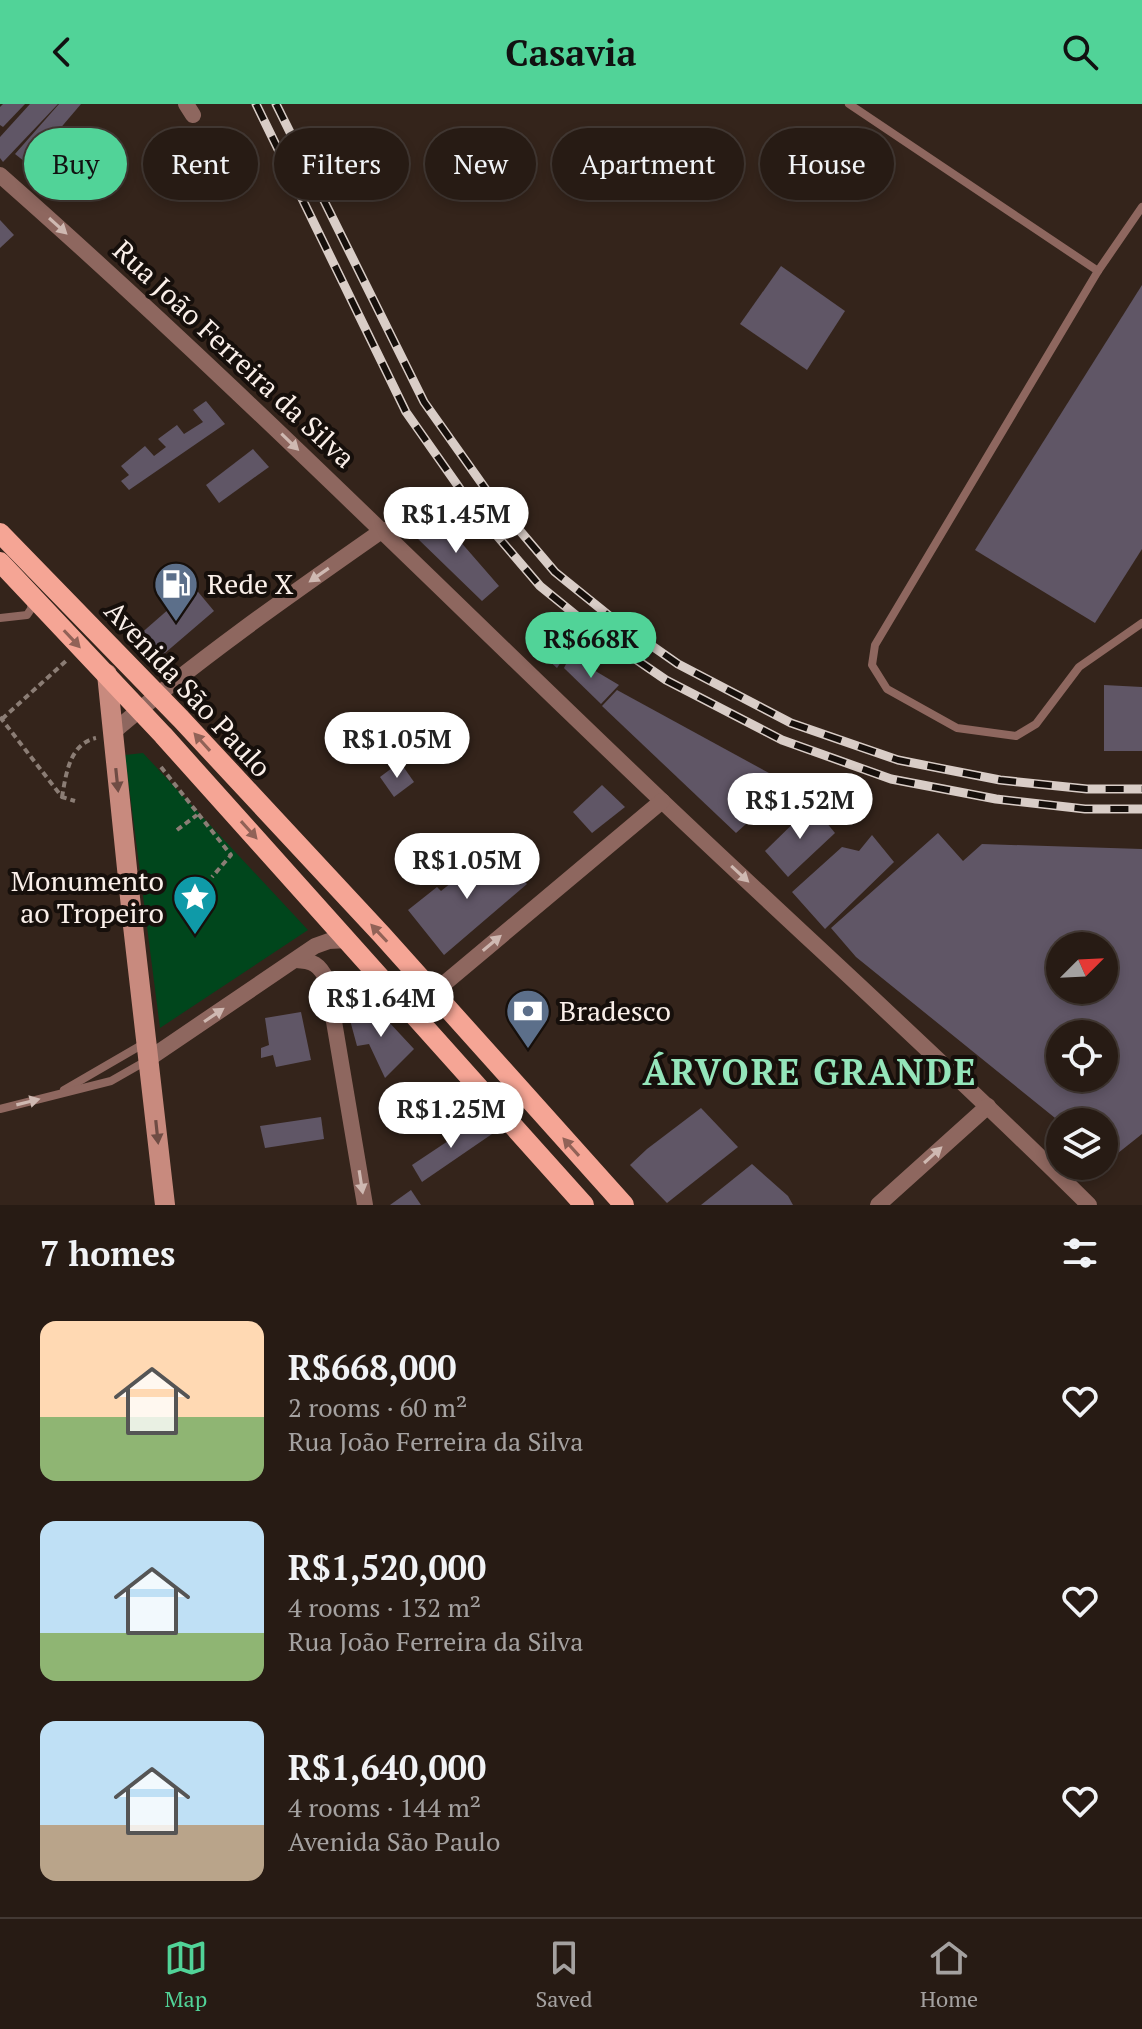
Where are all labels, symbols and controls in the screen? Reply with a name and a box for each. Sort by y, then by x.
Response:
text: Casavia [505,29,637,76]
icon: back [40,30,84,74]
icon: search [1058,30,1102,74]
chip: Buy [24,128,127,200]
chip: Rent [143,128,258,200]
chip: Filters [274,128,409,200]
chip: New [425,128,536,200]
chip: Apartment [552,128,744,200]
chip: House [760,128,894,200]
one-way arrow [49,217,68,235]
street label: Rua João Ferreira da Silva [105,232,363,476]
one-way arrow [280,432,299,450]
pin: R$1.45M [382,487,530,555]
text: R$1.45M [402,496,510,530]
fuel station icon: Rede X [152,560,200,623]
place label: Rede X [207,565,294,602]
one-way arrow [309,567,330,582]
street label: Avenida São Paulo [97,592,280,785]
pin: R$668K [526,612,656,680]
text: R$668K [543,621,639,655]
one-way arrow [63,629,81,648]
pin: R$1.05M [323,712,471,780]
text: R$1.05M [343,721,451,755]
one-way arrow [194,733,212,752]
one-way arrow [111,768,124,793]
pin: R$1.52M [726,773,874,841]
text: R$1.52M [746,782,854,816]
one-way arrow [239,820,257,839]
pin: R$1.05M [393,833,541,901]
text: R$1.05M [413,842,521,876]
place label: Monumento ao Tropeiro [11,862,164,931]
one-way arrow [730,864,749,882]
place icon: Monumento ao Tropeiro [171,873,219,936]
one-way arrow [371,924,389,943]
north arrow [1046,932,1118,1004]
map controls [1046,932,1118,1180]
one-way arrow [482,935,502,952]
pin: R$1.64M [307,971,455,1039]
text: R$1.64M [327,980,435,1014]
bank icon: Bradesco [504,987,552,1050]
place label: Bradesco [559,992,671,1029]
one-way arrow [204,1008,225,1023]
button: locate [1046,1020,1118,1092]
district label: ÁRVORE GRANDE [642,1048,978,1095]
pin: R$1.25M [377,1082,525,1150]
text: R$1.25M [397,1091,505,1125]
one-way arrow [16,1095,41,1108]
button: layers [1046,1108,1118,1180]
one-way arrow [151,1120,164,1145]
one-way arrow [563,1138,581,1157]
one-way arrow [924,1147,943,1165]
one-way arrow [355,1169,368,1194]
text: 7 homes [40,1231,175,1276]
icon: filters [1058,1231,1102,1275]
text: R$668,000 [288,1345,457,1390]
icon: home [104,1353,200,1449]
icon: heart [1058,1379,1102,1423]
text: 2 rooms · 60 m² [288,1390,467,1424]
text: Rua João Ferreira da Silva [288,1424,583,1458]
text: R$1,520,000 [288,1545,486,1590]
icon: home [104,1553,200,1649]
icon: heart [1058,1579,1102,1623]
text: 4 rooms · 132 m² [288,1590,481,1624]
text: Rua João Ferreira da Silva [288,1624,583,1658]
text: R$1,640,000 [288,1745,486,1790]
icon: home [104,1753,200,1849]
icon: heart [1058,1779,1102,1823]
text: 4 rooms · 144 m² [288,1790,481,1824]
text: Avenida São Paulo [288,1824,500,1858]
tab: Map [164,1936,208,2013]
tab: Saved [535,1936,592,2013]
tab: Home [920,1936,978,2013]

